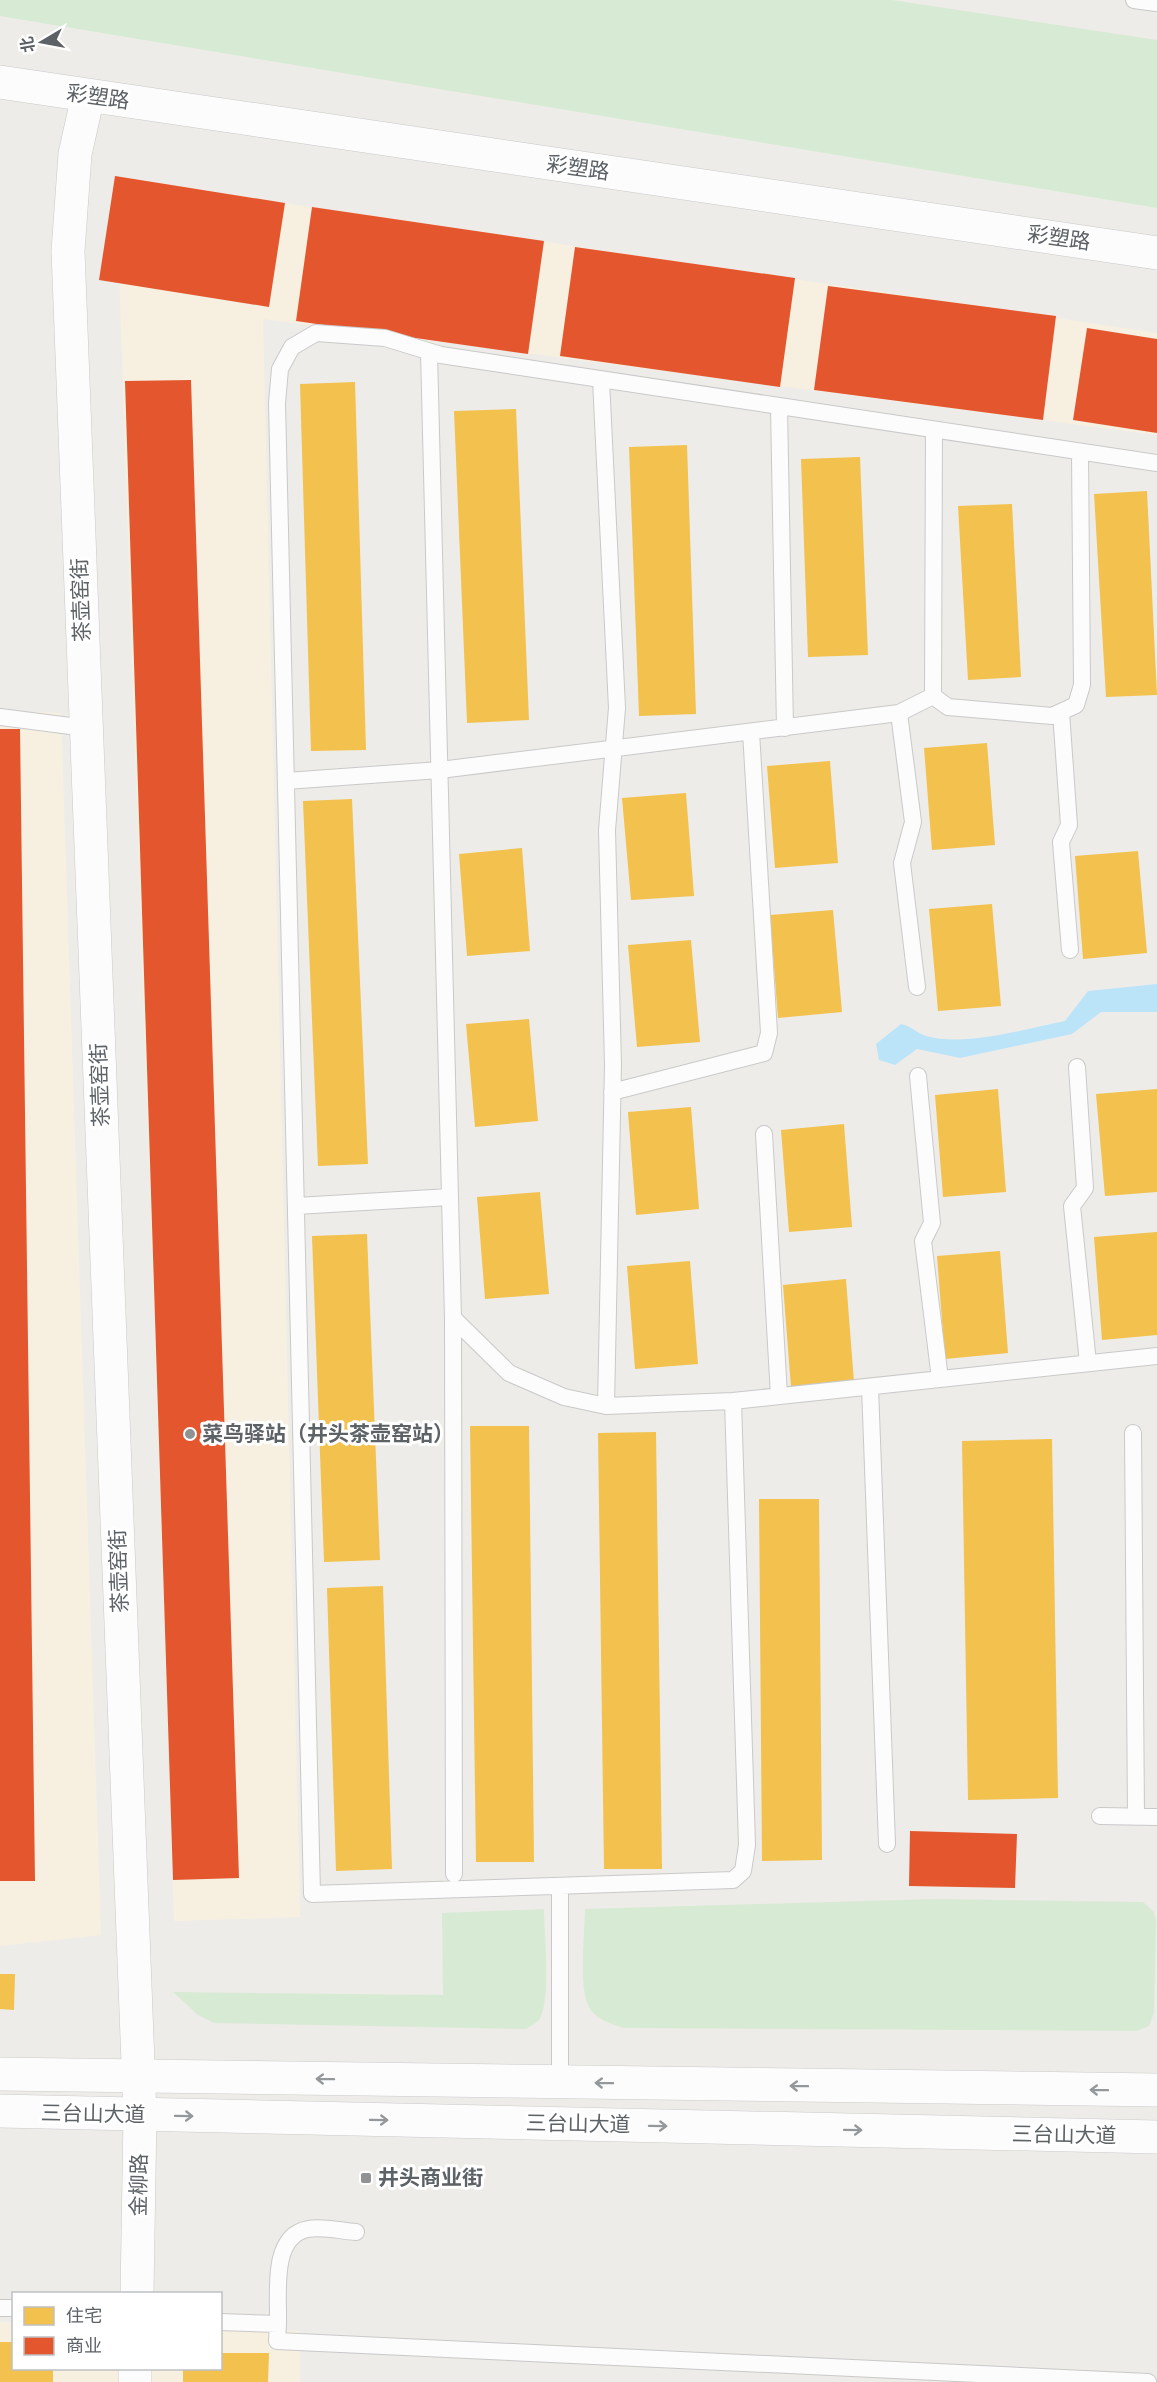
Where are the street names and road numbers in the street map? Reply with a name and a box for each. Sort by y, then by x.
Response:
street label: 彩塑路 [65,81,131,114]
street label: 彩塑路 [545,152,611,185]
street label: 彩塑路 [1026,222,1092,255]
street label: 茶壶窑街 [68,558,95,642]
street label: 茶壶窑街 [87,1043,114,1127]
street label: 茶壶窑街 [106,1529,133,1613]
street label: 三台山大道 [40,2101,146,2128]
street label: 三台山大道 [525,2111,631,2138]
street label: 三台山大道 [1011,2122,1117,2149]
street label: 金柳路 [126,2153,153,2217]

